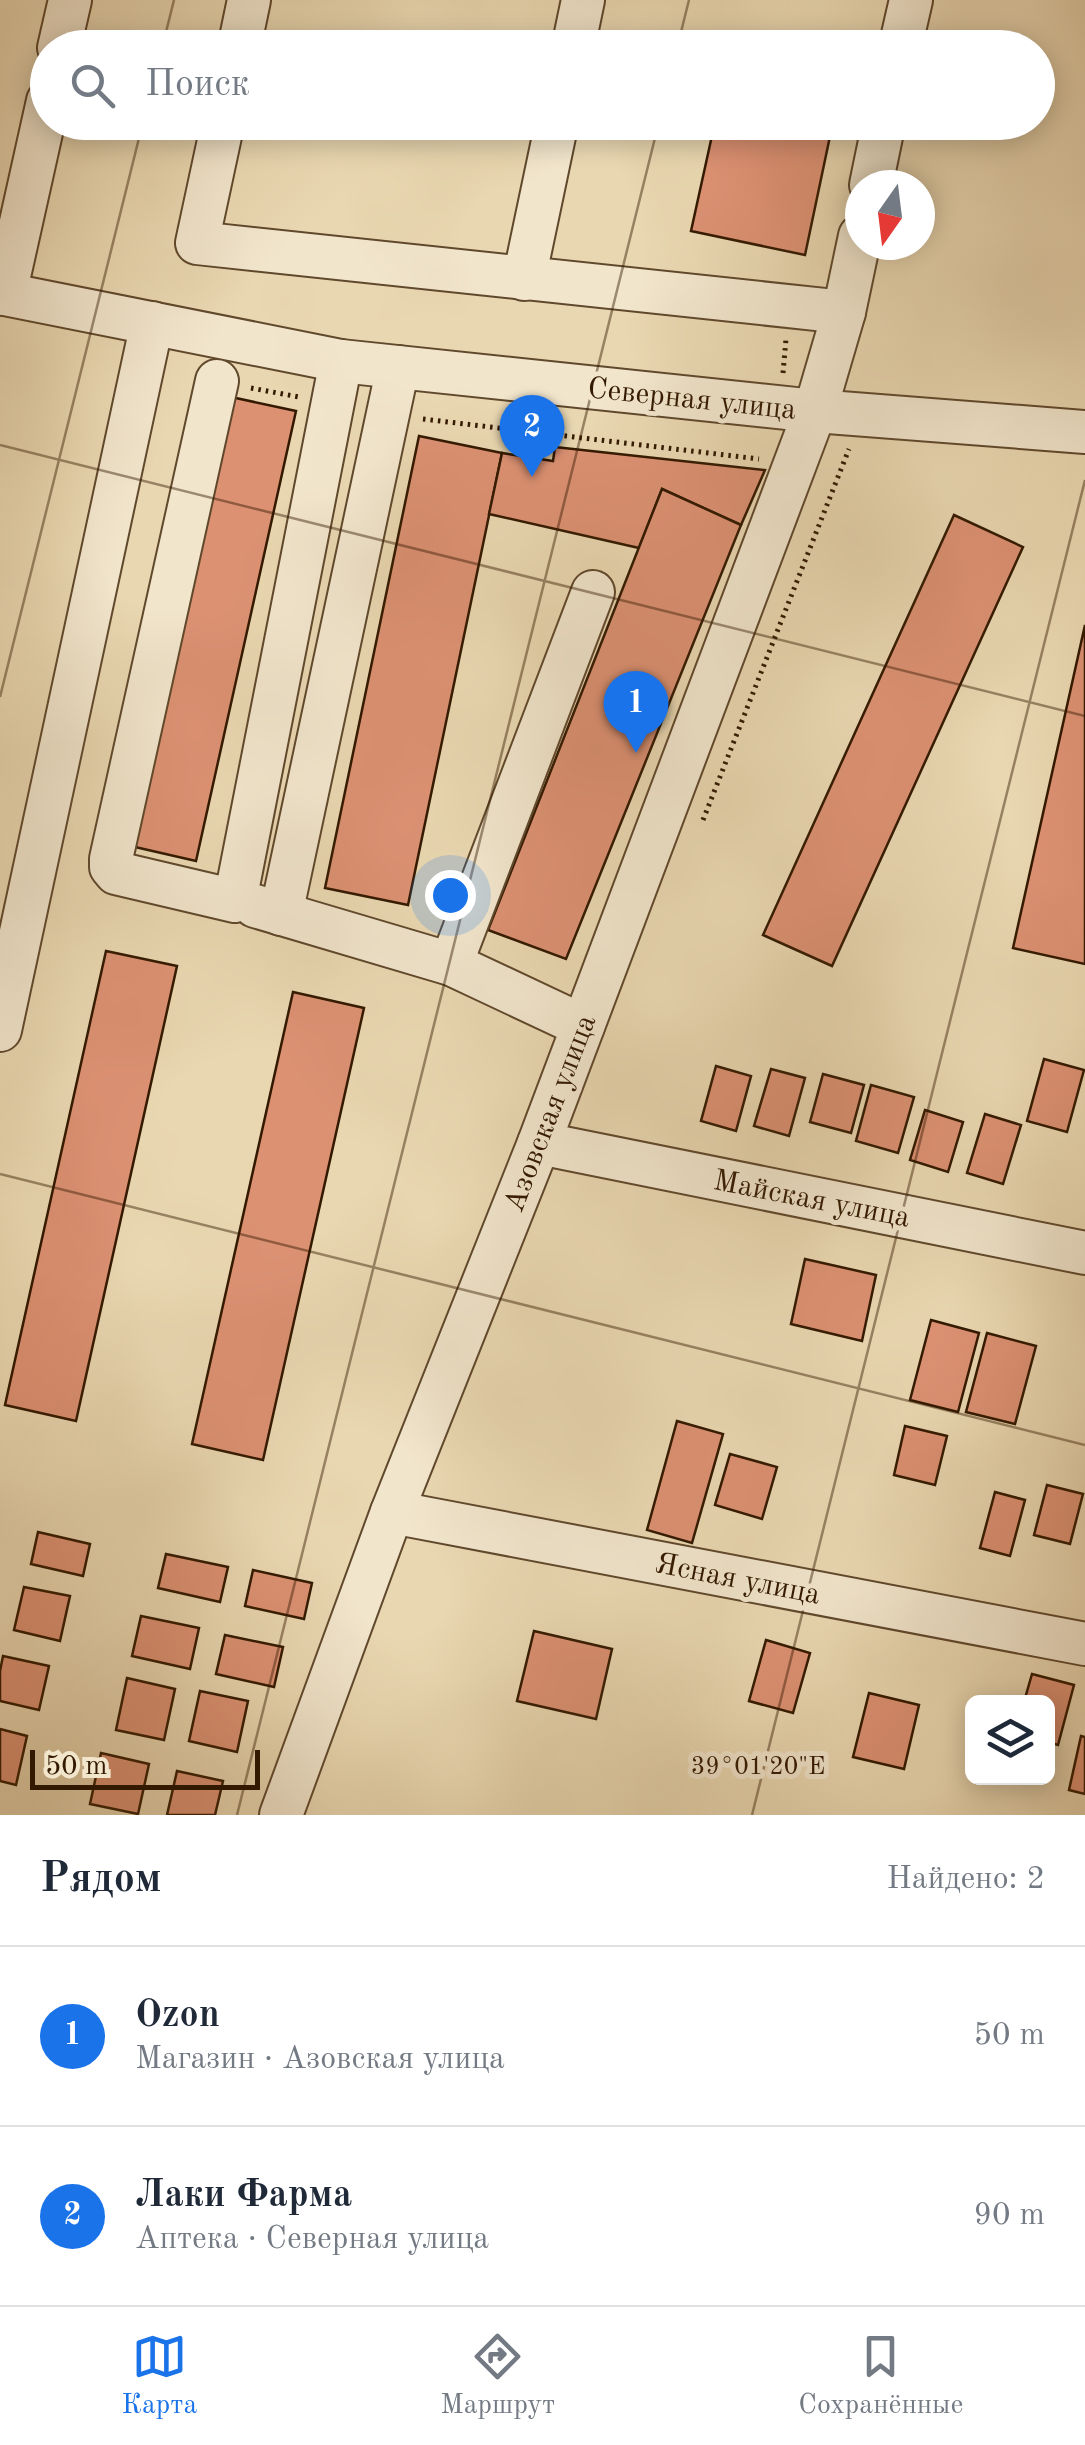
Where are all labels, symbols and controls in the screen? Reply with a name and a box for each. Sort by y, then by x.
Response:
search box [30,30,1055,140]
icon: search [65,58,120,113]
text: Поиск [145,66,250,104]
north arrow [845,170,935,260]
street label: Северная улица [586,374,798,426]
pin: 2 [500,394,564,477]
pin: 1 [604,670,668,753]
your location [425,870,476,921]
street label: Азовская улица [499,1011,602,1217]
street label: Майская улица [711,1166,913,1234]
street label: Ясная улица [652,1549,823,1611]
map controls [965,1695,1055,1785]
button: layers [965,1695,1055,1785]
scale bar [30,1745,260,1790]
text: 50 m [45,1753,108,1781]
text: 39°01'20"E [691,1755,825,1780]
text: Рядом [40,1859,162,1901]
text: Найдено: 2 [886,1864,1045,1896]
text: Ozon [135,1997,220,2035]
text: 1 [63,2020,82,2052]
text: 50 m [974,2020,1045,2052]
text: Магазин · Азовская улица [135,2044,505,2076]
text: Лаки Фарма [135,2177,352,2215]
text: 2 [63,2200,82,2232]
text: 90 m [974,2200,1045,2232]
text: Аптека · Северная улица [135,2224,489,2256]
tab: Карта [122,2329,197,2424]
tab: Маршрут [440,2329,555,2424]
tab: Сохранённые [798,2329,963,2424]

